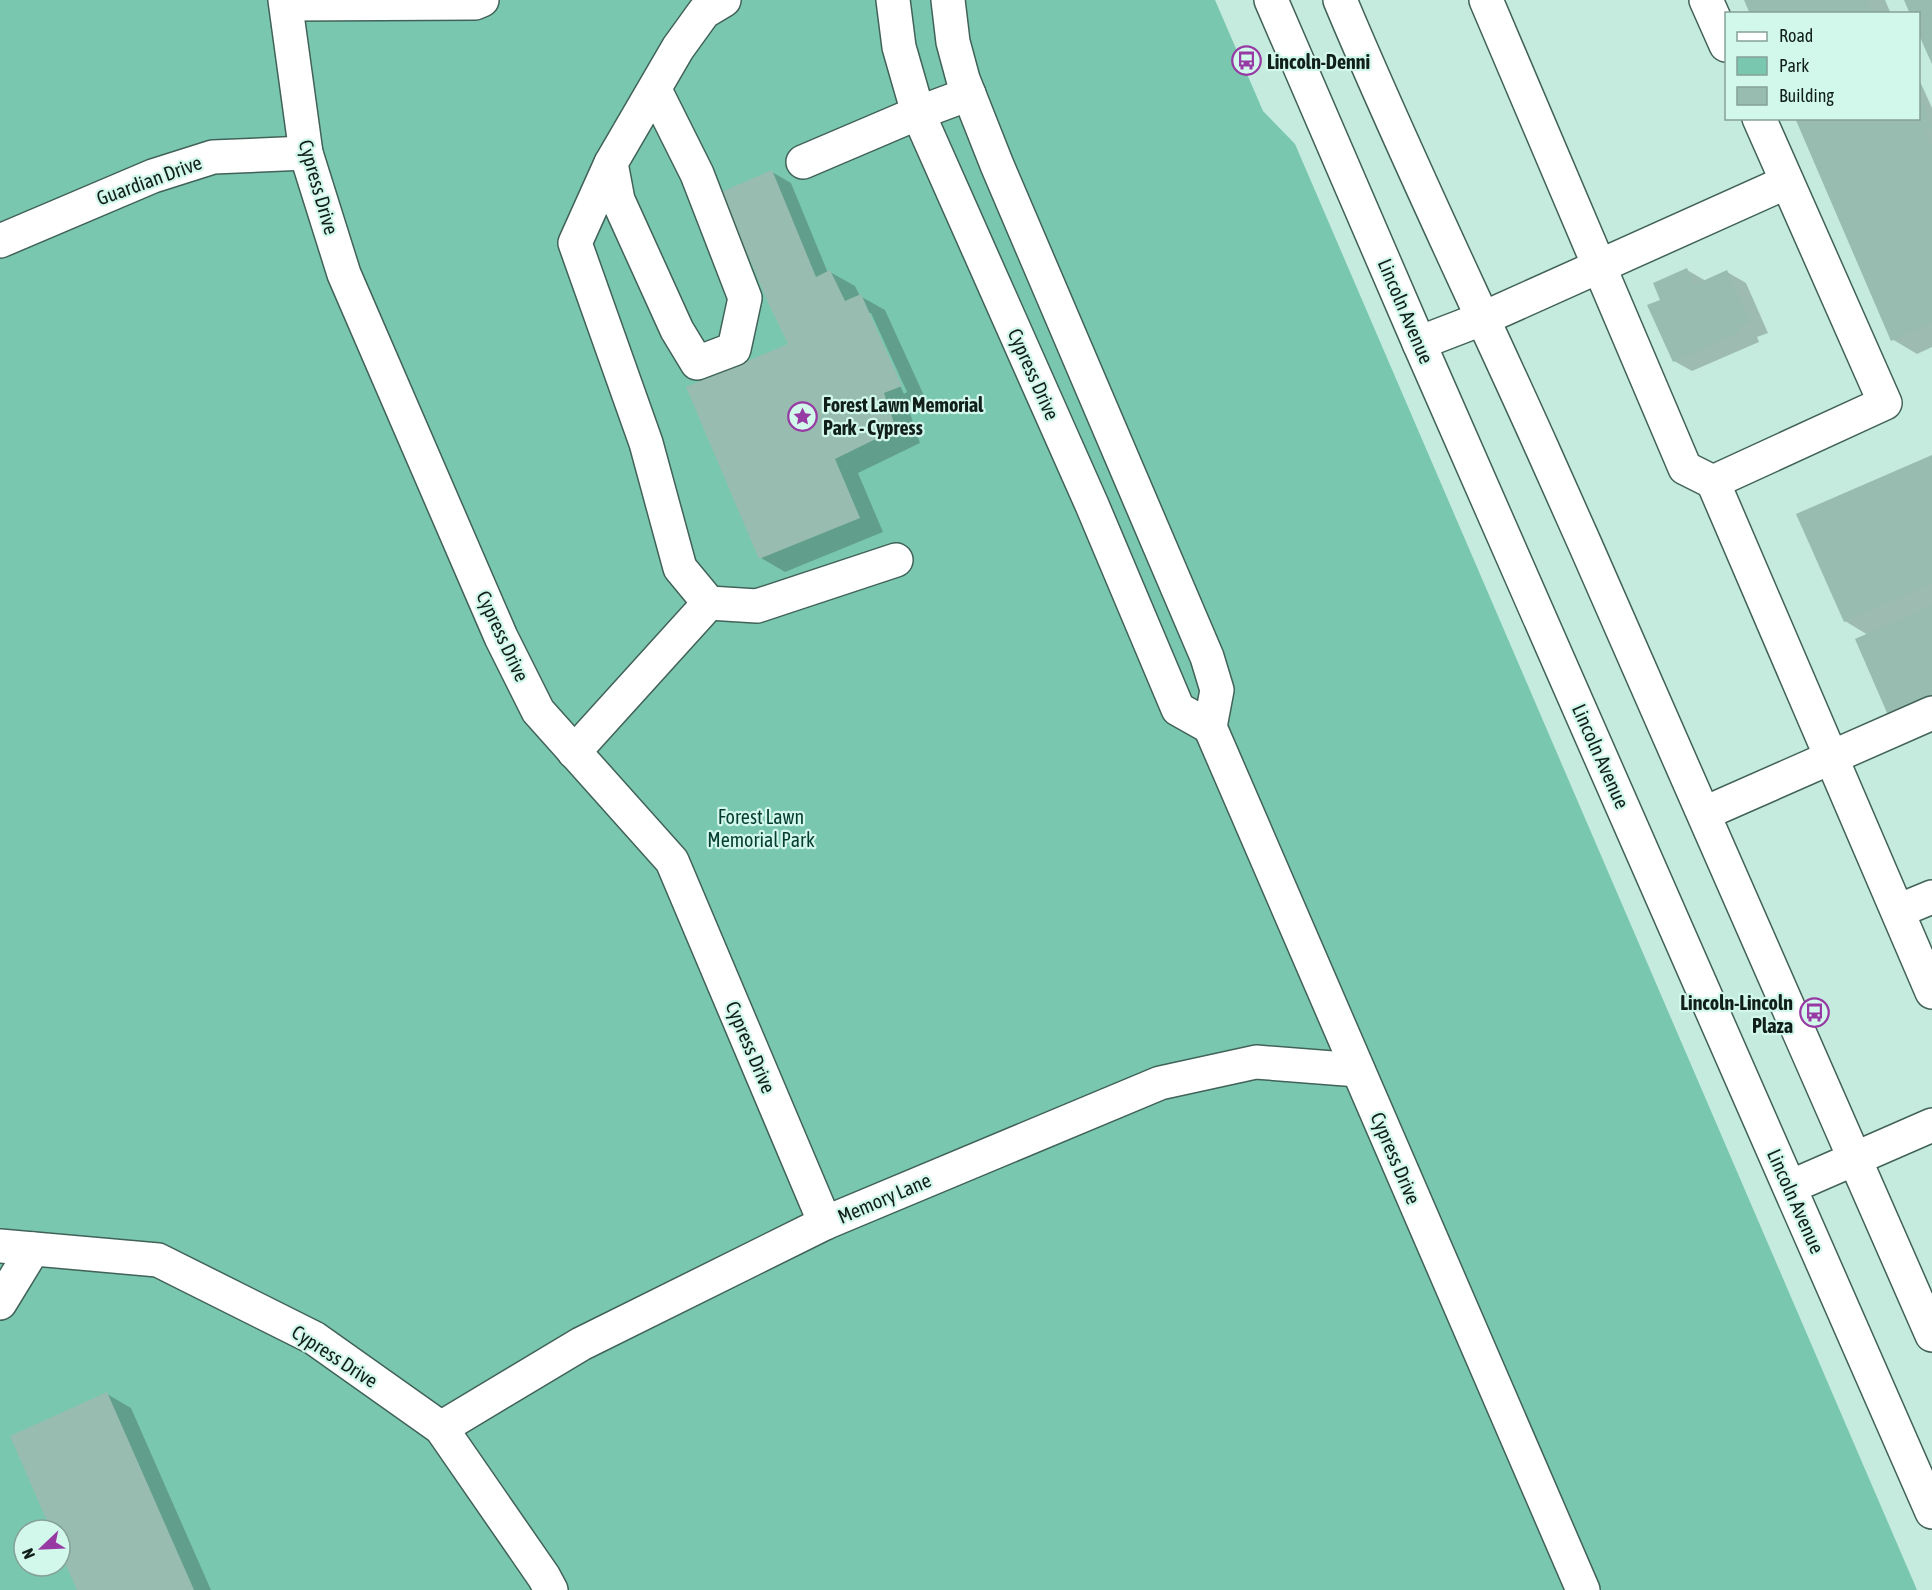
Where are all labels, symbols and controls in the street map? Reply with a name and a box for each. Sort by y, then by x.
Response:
legend [1725,12,1920,120]
text: Road [1779,25,1813,46]
bus stop icon: Lincoln-Denni [1230,45,1262,77]
place label: Lincoln-Denni [1267,50,1370,73]
text: Park [1779,55,1809,76]
text: Building [1779,85,1834,106]
street label: Cypress Drive [295,137,343,237]
street label: Guardian Drive [93,150,205,210]
street label: Lincoln Avenue [1374,255,1438,367]
street label: Cypress Drive [1004,325,1064,423]
place label: Forest Lawn Memorial Park - Cypress [823,393,984,439]
place icon: Forest Lawn Memorial Park - Cypress [786,400,818,432]
street label: Cypress Drive [472,587,534,685]
street label: Lincoln Avenue [1568,700,1634,812]
park label: Forest Lawn Memorial Park [707,805,815,851]
place label: Lincoln-Lincoln Plaza [1680,991,1793,1037]
bus stop icon: Lincoln-Lincoln Plaza [1798,997,1830,1029]
street label: Cypress Drive [721,998,781,1096]
street label: Cypress Drive [1366,1109,1426,1207]
street label: Lincoln Avenue [1763,1145,1829,1257]
street label: Memory Lane [834,1168,934,1228]
street label: Cypress Drive [288,1320,382,1392]
north arrow [12,1518,72,1578]
text: N [18,1546,38,1562]

